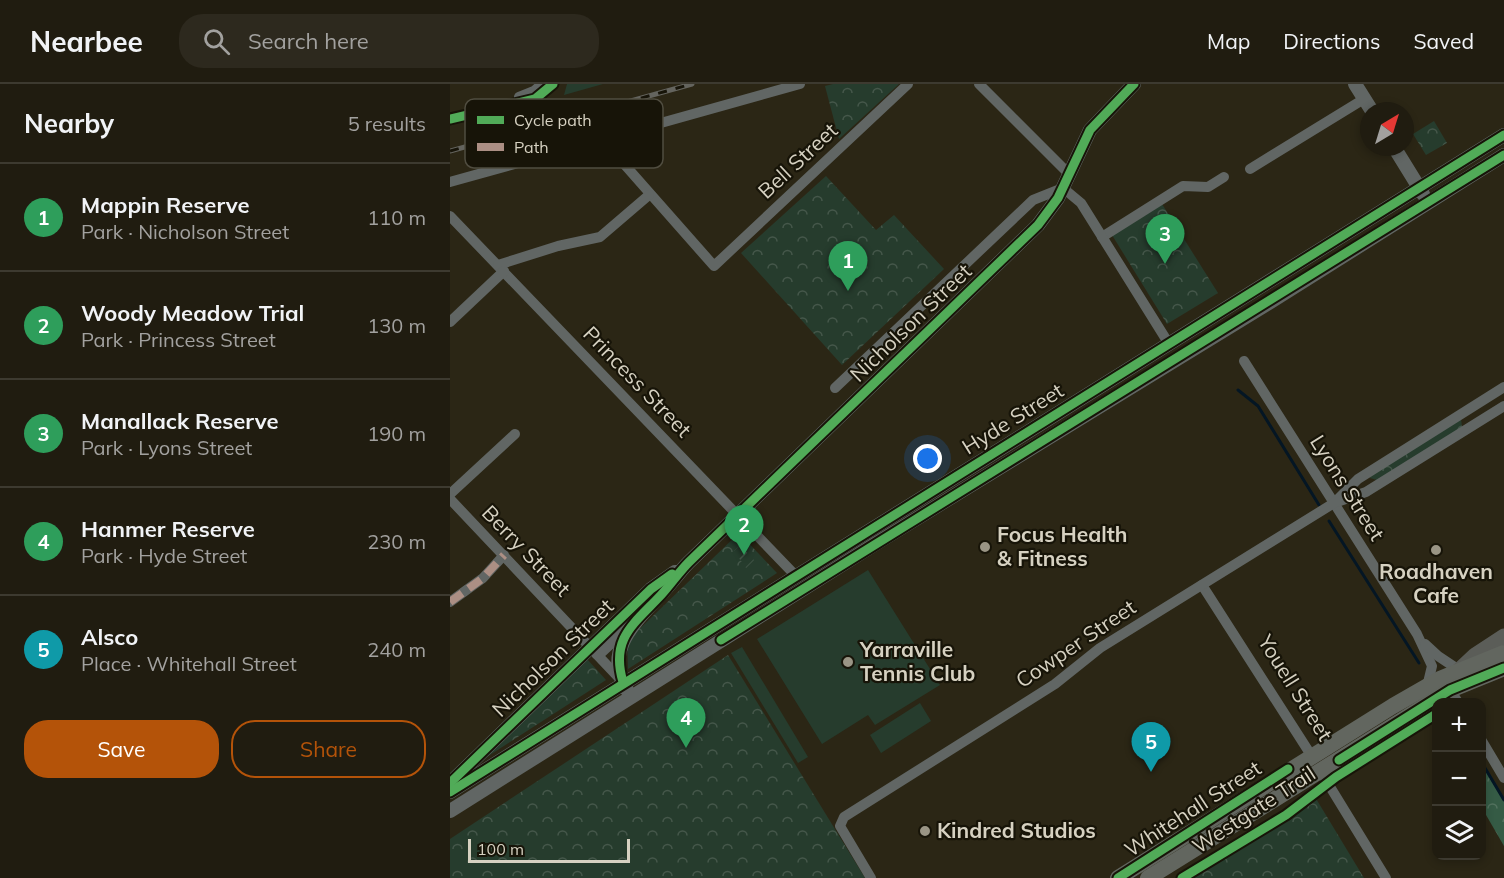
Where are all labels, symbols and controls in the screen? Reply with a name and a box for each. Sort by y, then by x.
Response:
search box [179,14,599,68]
text: Nearbee [30,24,143,59]
icon: search [200,25,233,58]
text: Search here [248,27,369,55]
text: Map [1207,28,1250,54]
text: Directions [1283,28,1380,54]
text: Saved [1413,28,1474,54]
legend [465,99,663,168]
north arrow [1360,102,1414,156]
text: Nearby [24,107,114,140]
text: Cycle path [514,110,592,130]
text: 5 results [348,111,426,136]
street label: Bell Street [752,117,842,204]
text: Path [514,137,549,157]
text: Mappin Reserve [81,191,250,219]
text: 1 [38,205,50,230]
text: 110 m [367,205,426,230]
pin: 3 [1146,214,1184,264]
text: Park · Nicholson Street [81,219,289,244]
pin: 1 [828,242,868,291]
street label: Nicholson Street [844,258,976,387]
text: Woody Meadow Trial [81,299,304,327]
text: 2 [38,313,50,338]
text: 130 m [367,313,426,338]
street label: Princess Street [578,320,697,442]
text: Park · Princess Street [81,327,276,352]
street label: Hyde Street [957,377,1068,460]
text: Manallack Reserve [81,407,278,435]
text: 3 [38,421,50,446]
text: 190 m [367,421,426,446]
street label: Lyons Street [1305,430,1391,545]
text: Park · Lyons Street [81,435,252,460]
your location [913,444,942,473]
street label: Berry Street [477,499,576,601]
pin: 2 [724,506,764,555]
text: Hanmer Reserve [81,515,255,543]
place label: Focus Health & Fitness [997,521,1127,571]
text: 4 [38,529,50,554]
text: 230 m [367,529,426,554]
marker: Focus Health & Fitness [978,540,992,554]
text: Park · Hyde Street [81,543,247,568]
marker: Roadhaven Cafe [1429,543,1443,557]
place label: Roadhaven Cafe [1379,558,1493,608]
street label: Nicholson Street [486,593,618,722]
street label: Cowper Street [1011,594,1140,693]
text: Alsco [81,623,138,651]
street label: Youell Street [1252,629,1339,745]
place label: Yarraville Tennis Club [859,636,975,686]
text: 5 [38,637,50,662]
text: 240 m [367,637,426,662]
text: Place · Whitehall Street [81,651,297,676]
marker: Yarraville Tennis Club [841,655,855,669]
pin: 4 [666,698,706,748]
map controls [1432,698,1486,860]
button: + [1432,698,1486,752]
button: Save [24,720,219,778]
button: Share [231,720,426,778]
pin: 5 [1132,722,1170,772]
button: − [1432,752,1486,806]
street label: Whitehall Street [1119,754,1266,862]
street label: Westgate Trail [1187,760,1320,859]
button: layers [1432,806,1486,860]
place label: Kindred Studios [937,817,1096,843]
marker: Kindred Studios [918,824,932,838]
scale bar [468,836,630,864]
text: 100 m [477,839,524,859]

